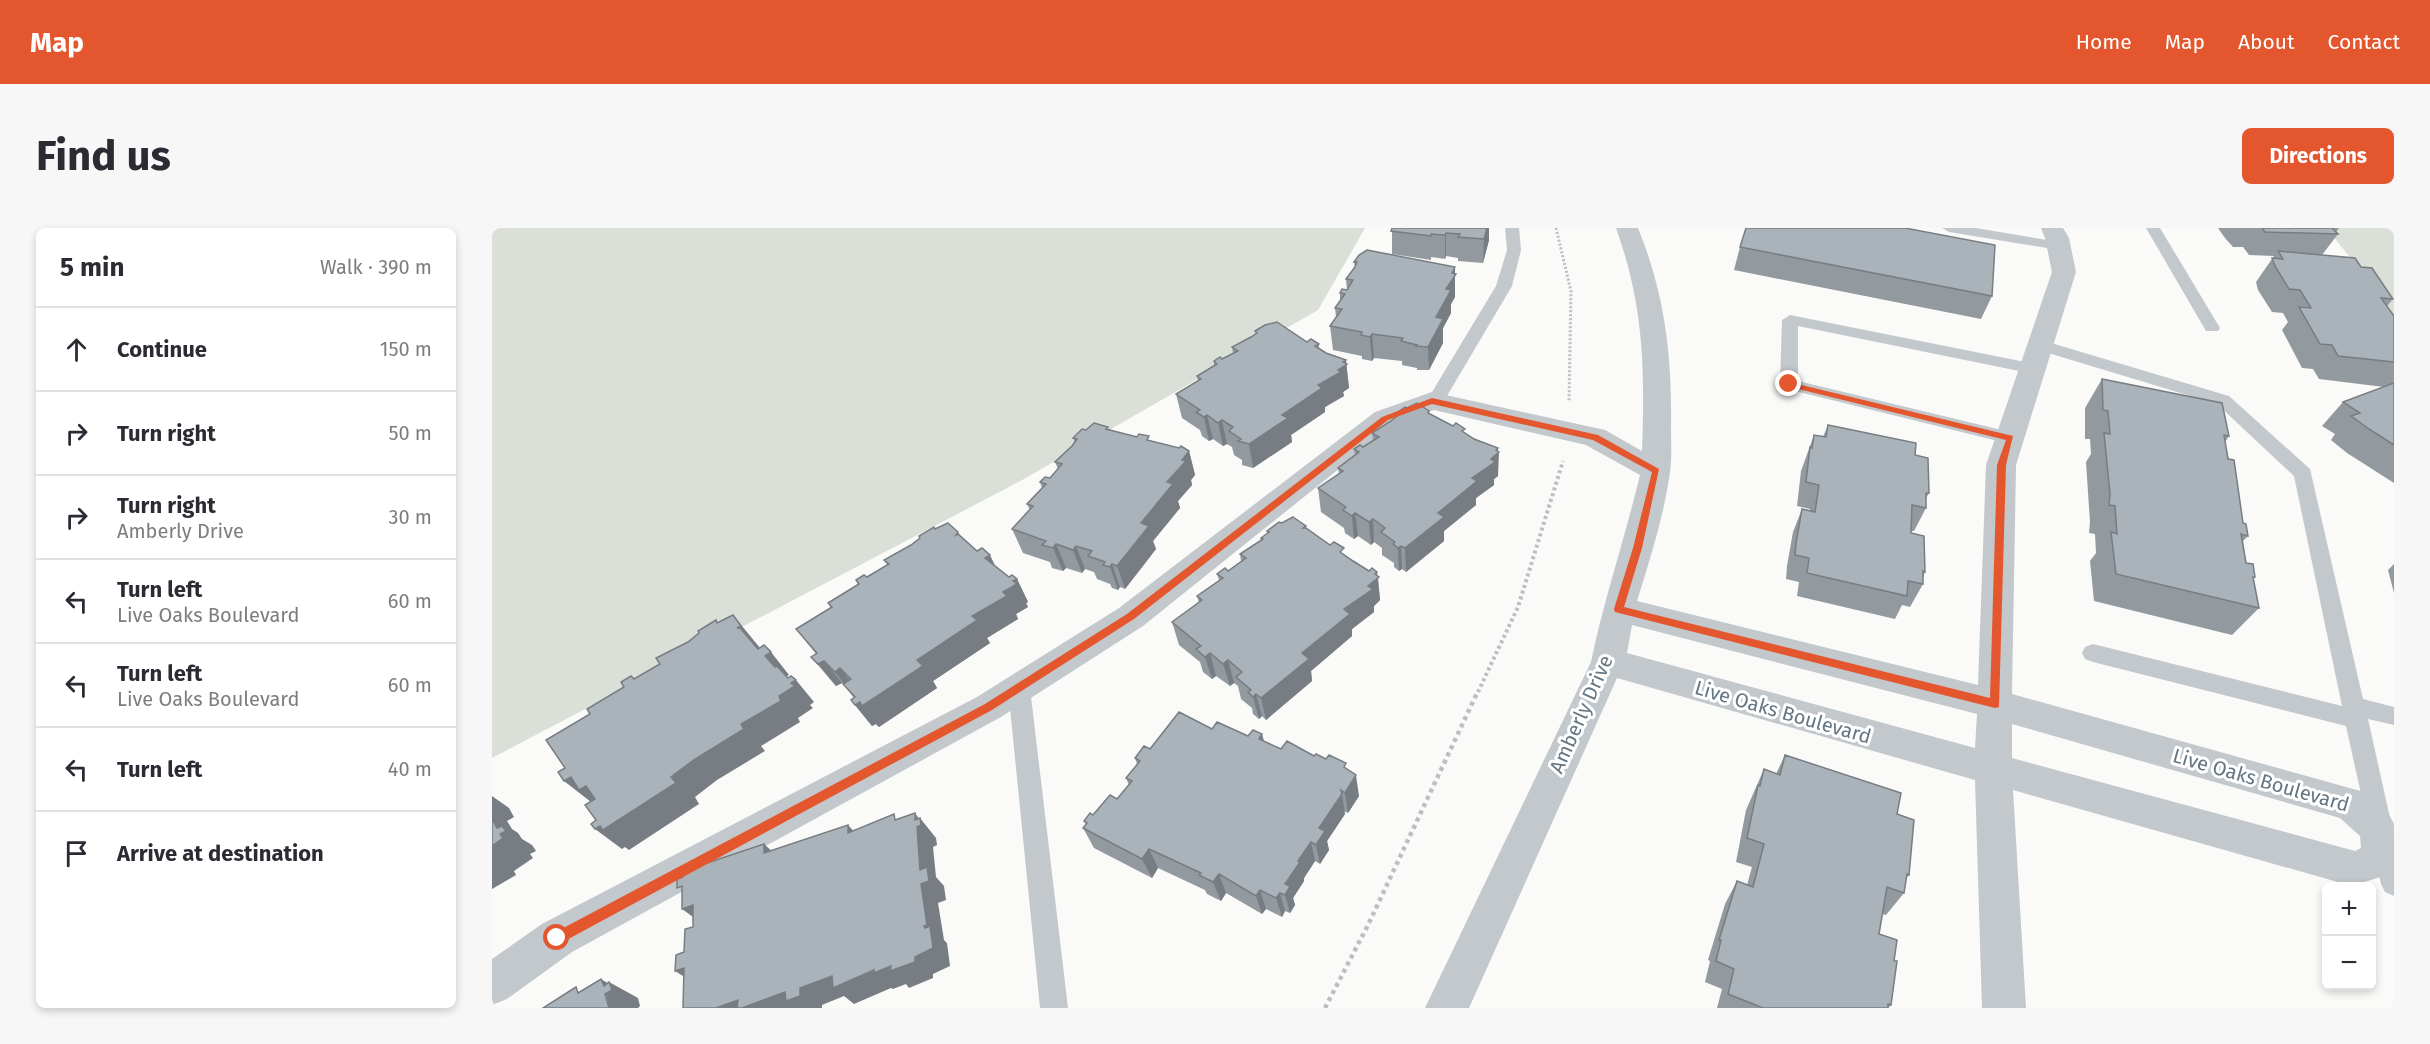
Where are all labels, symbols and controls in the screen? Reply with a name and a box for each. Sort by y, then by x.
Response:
text: Map [30,26,84,59]
text: Home [2076,29,2132,55]
text: Map [2165,29,2205,55]
text: About [2238,29,2295,55]
text: Contact [2328,29,2400,55]
button: Directions [2242,128,2394,184]
text: Find us [36,131,171,181]
text: 5 min [60,252,124,283]
text: Walk · 390 m [320,255,432,279]
icon: ahead [60,333,93,366]
text: Continue [117,336,207,363]
text: 150 m [380,337,432,361]
route end [1775,370,1801,396]
icon: right [60,417,93,450]
text: Turn right [117,420,216,447]
text: 50 m [388,421,432,445]
text: Turn right [117,492,216,519]
icon: right [60,501,93,534]
text: 30 m [388,505,432,529]
text: Amberly Drive [117,519,244,543]
text: Turn left [117,576,202,603]
icon: left [60,585,93,618]
text: 60 m [388,589,432,613]
text: Live Oaks Boulevard [117,603,299,627]
street label: Amberly Drive [1544,651,1618,777]
text: Turn left [117,660,202,687]
icon: left [60,669,93,702]
text: 60 m [388,673,432,697]
street label: Live Oaks Boulevard [1692,675,1874,749]
text: Live Oaks Boulevard [117,687,299,711]
street label: Live Oaks Boulevard [2170,743,2352,817]
icon: left [60,753,93,786]
text: Turn left [117,756,202,783]
text: 40 m [388,757,432,781]
icon: arrive [60,837,93,870]
text: Arrive at destination [117,840,324,867]
map controls [2322,882,2376,990]
button: + [2322,882,2376,936]
route start [543,924,569,950]
button: − [2322,936,2376,990]

